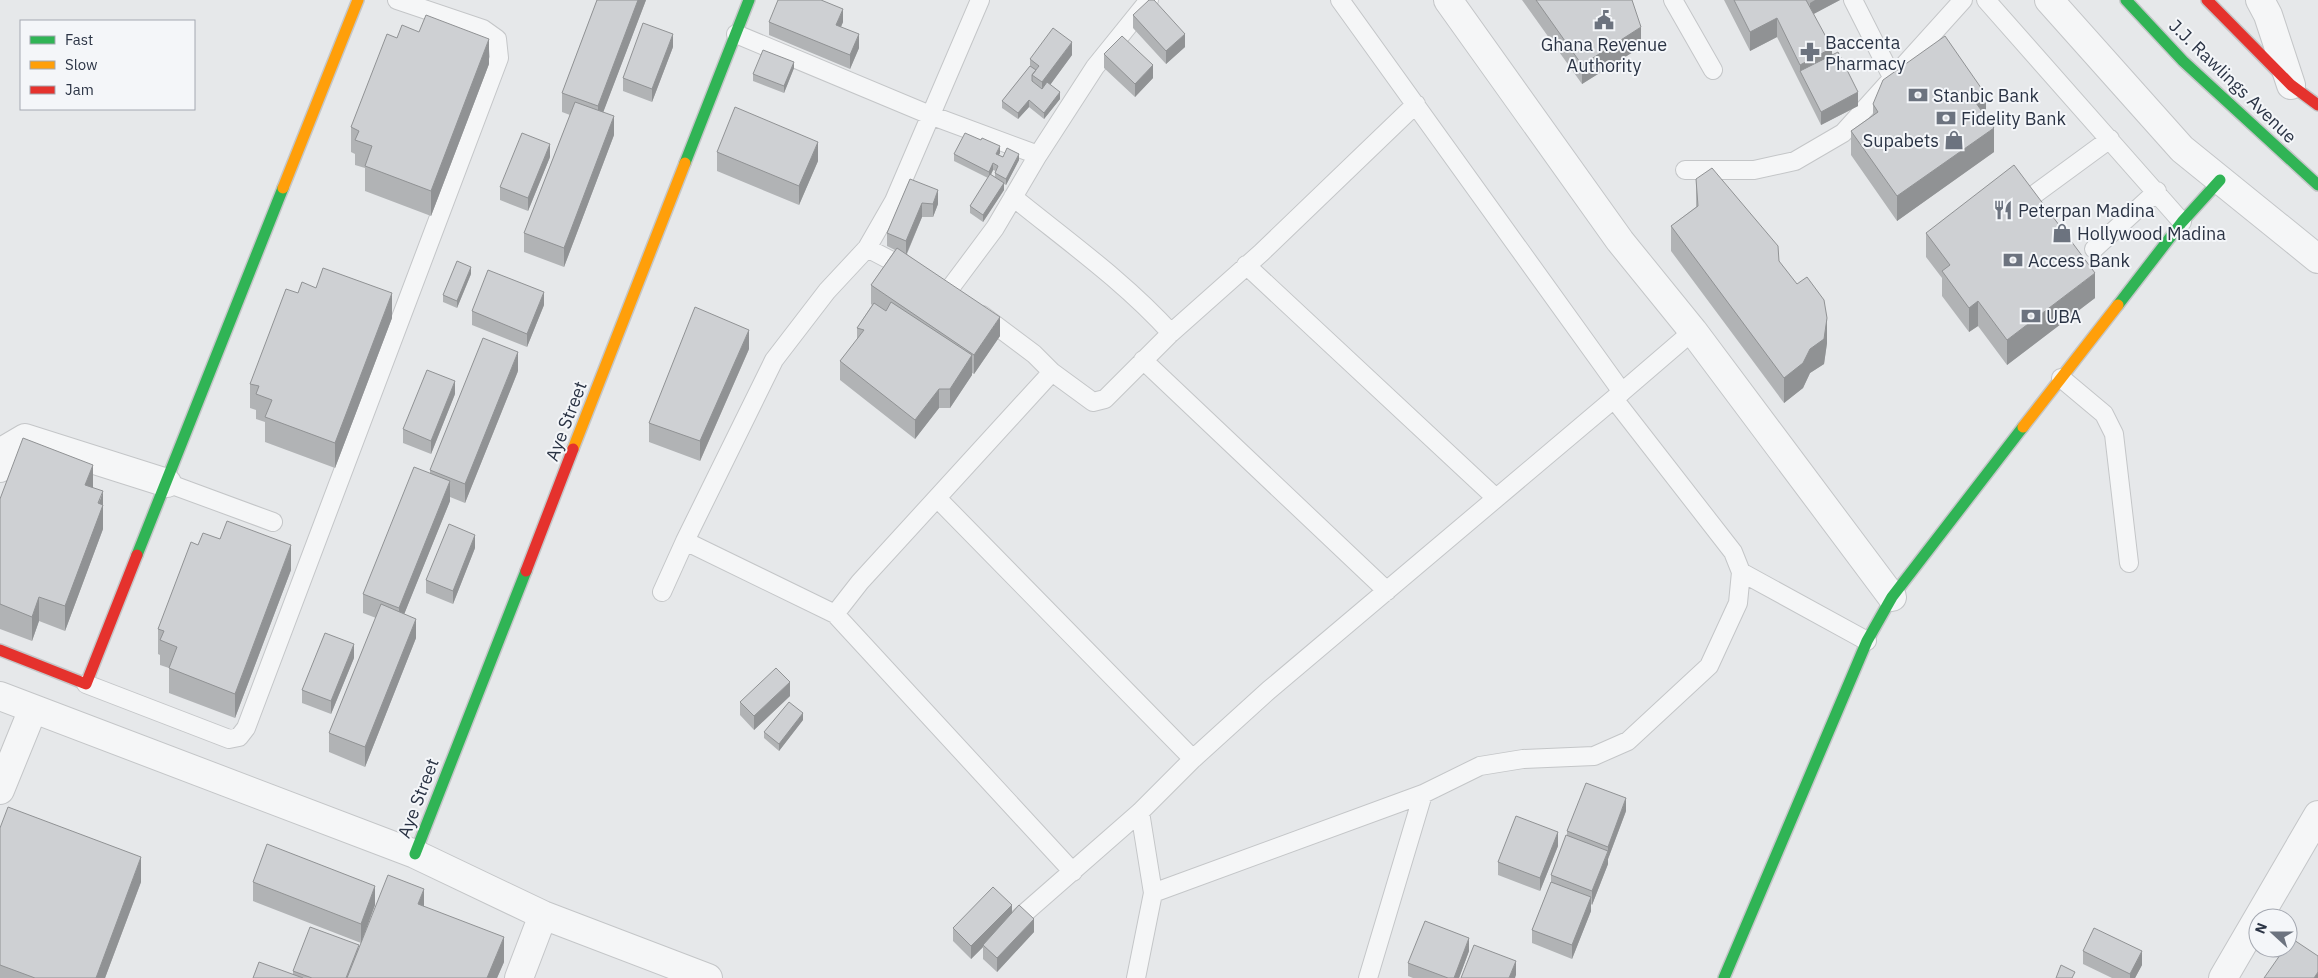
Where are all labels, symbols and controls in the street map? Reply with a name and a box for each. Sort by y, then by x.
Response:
public building icon: Ghana Revenue Authority [1593,9,1615,31]
street label: J.J. Rawlings Avenue [2164,14,2302,148]
legend [20,20,195,110]
text: Fast [65,30,93,49]
place label: Baccenta Pharmacy [1825,31,1906,75]
place label: Ghana Revenue Authority [1541,33,1667,77]
pharmacy icon: Baccenta Pharmacy [1799,41,1821,63]
text: Slow [65,55,98,74]
text: Jam [65,80,94,99]
bank icon: Stanbic Bank [1907,84,1929,106]
place label: Stanbic Bank [1933,84,2039,107]
bank icon: Fidelity Bank [1935,107,1957,129]
place label: Fidelity Bank [1961,107,2066,130]
place label: Supabets [1863,129,1939,152]
shop icon: Supabets [1943,129,1965,151]
restaurant icon: Peterpan Madina [1992,199,2014,221]
place label: Peterpan Madina [2018,199,2155,222]
shop icon: Hollywood Madina [2051,222,2073,244]
place label: Hollywood Madina [2077,222,2226,245]
bank icon: Access Bank [2002,249,2024,271]
place label: Access Bank [2028,249,2131,272]
bank icon: UBA [2020,305,2042,327]
place label: UBA [2046,305,2082,328]
street label: Aye Street [540,378,592,464]
street label: Aye Street [392,755,444,841]
north arrow [2248,908,2298,958]
text: N [2251,920,2271,936]

